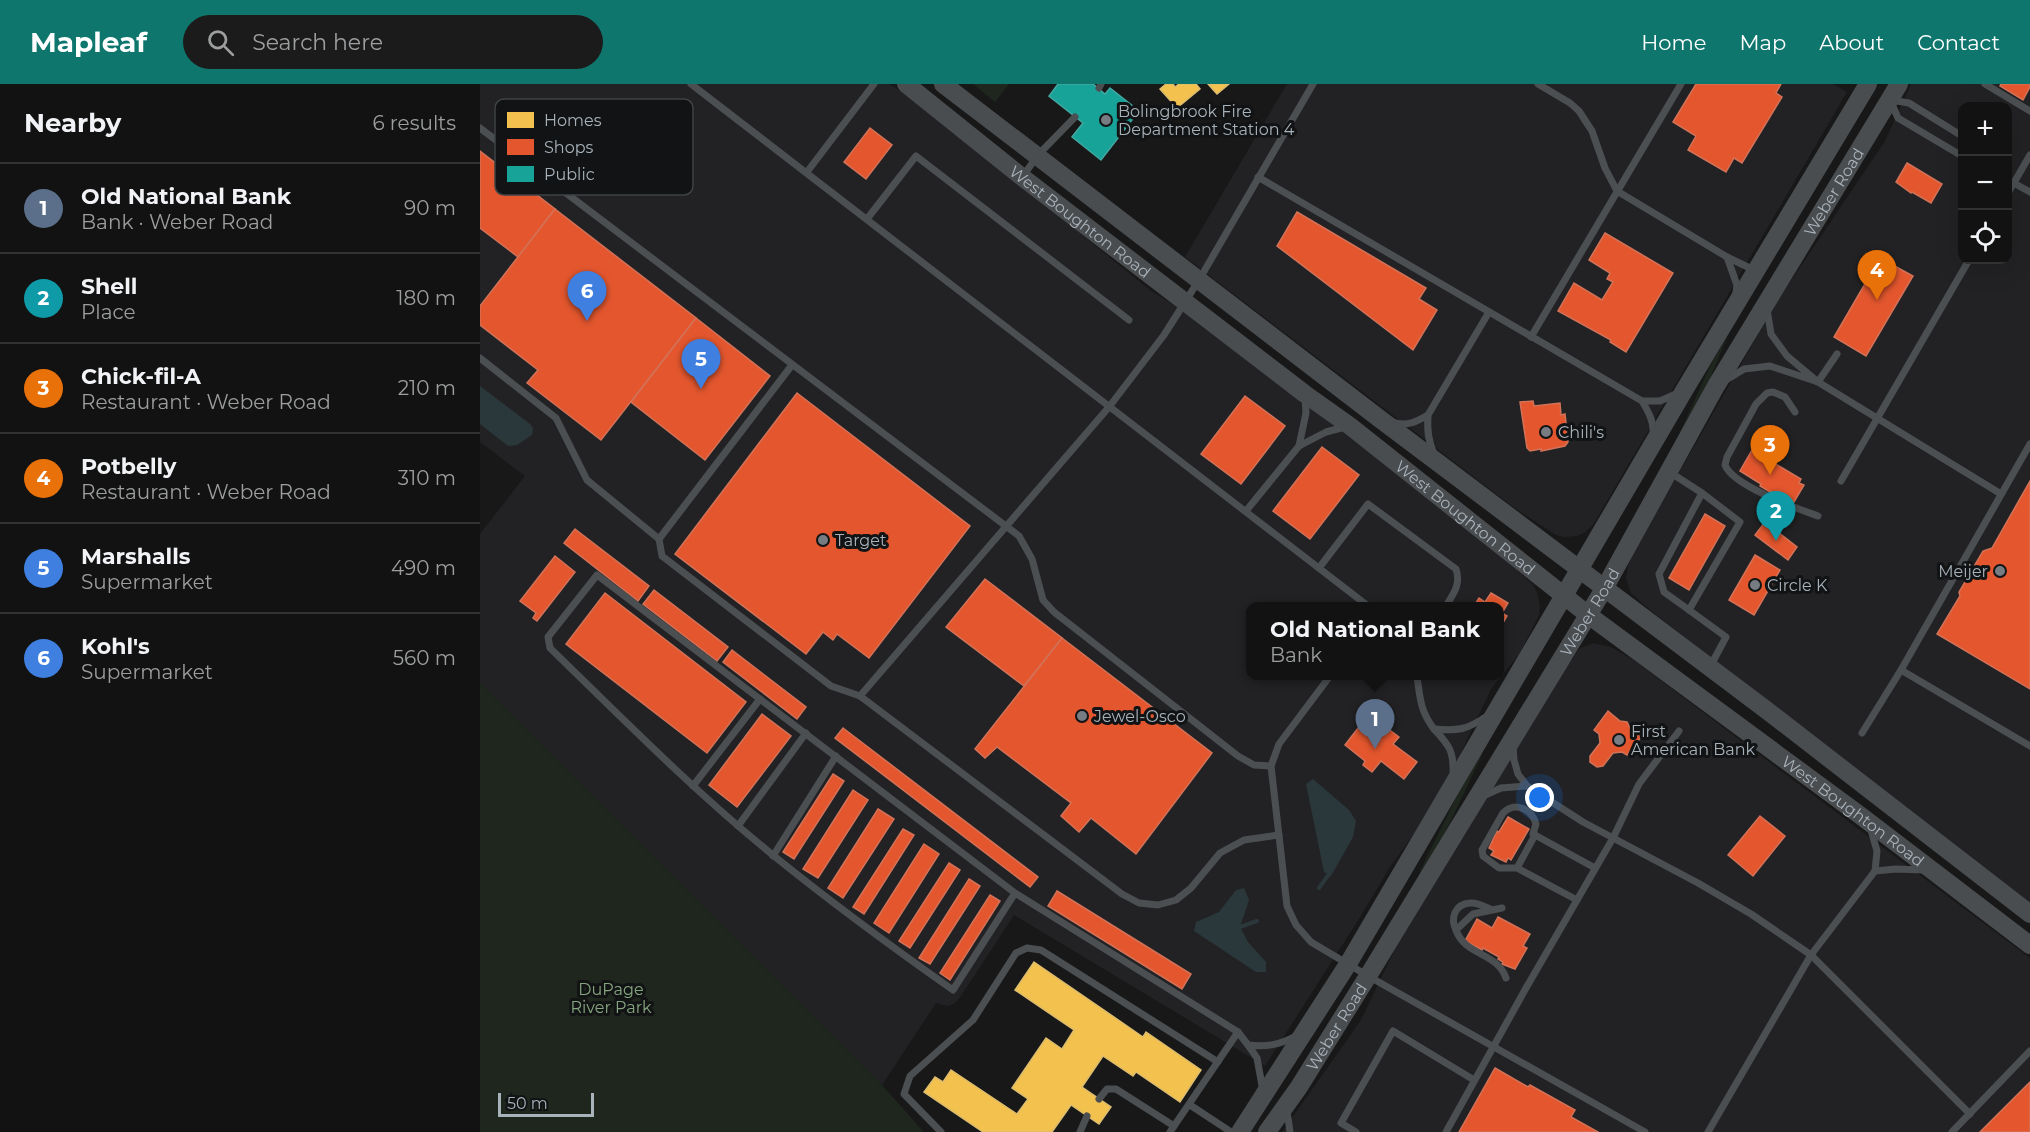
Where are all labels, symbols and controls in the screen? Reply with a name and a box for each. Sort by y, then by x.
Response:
search box [183,15,603,69]
text: Mapleaf [30,25,147,59]
icon: search [204,26,237,59]
text: Search here [252,29,383,56]
text: Home [1641,30,1706,55]
text: Map [1739,30,1786,55]
text: About [1819,30,1884,55]
text: Contact [1917,30,2000,55]
legend [495,99,693,195]
place label: Bolingbrook Fire Department Station 4 [1118,102,1295,139]
map controls [1958,102,2012,264]
button: + [1958,102,2012,156]
text: Nearby [24,107,121,139]
text: 6 results [372,111,456,135]
text: Homes [544,111,602,130]
marker: Bolingbrook Fire Department Station 4 [1099,113,1113,127]
text: Shops [544,138,594,157]
street label: Weber Road [1800,144,1868,239]
button: − [1958,156,2012,210]
street label: West Boughton Road [1006,161,1155,282]
text: Public [544,165,595,184]
text: Old National Bank [81,183,291,210]
text: 1 [40,196,47,220]
text: 90 m [404,196,456,220]
text: Bank · Weber Road [81,210,273,234]
button: locate [1958,210,2012,264]
pin: 4 [1858,250,1896,300]
pin: 6 [568,272,606,321]
text: Shell [81,273,137,300]
text: 2 [38,286,49,310]
text: 180 m [396,286,456,310]
text: Place [81,300,136,324]
pin: 5 [682,340,720,389]
text: Chick-fil-A [81,363,201,390]
text: 3 [38,376,49,400]
text: 210 m [398,376,456,400]
text: Restaurant · Weber Road [81,390,331,414]
place label: Chili's [1558,423,1604,442]
marker: Chili's [1539,425,1553,439]
pin: 3 [1750,426,1790,475]
text: Potbelly [81,453,176,480]
street label: West Boughton Road [1392,456,1539,579]
text: 4 [37,466,50,490]
text: 310 m [398,466,456,490]
text: Restaurant · Weber Road [81,480,331,504]
pin: 2 [1756,492,1796,541]
place label: Target [835,531,887,550]
marker: Target [816,533,830,547]
text: Marshalls [81,543,190,570]
text: 5 [38,556,49,580]
text: 490 m [391,556,456,580]
place label: Meijer [1938,562,1988,581]
marker: Meijer [1993,564,2007,578]
street label: Weber Road [1556,565,1623,660]
text: Supermarket [81,570,213,594]
place label: Circle K [1767,576,1828,595]
marker: Circle K [1748,578,1762,592]
popup [1246,602,1504,680]
text: Old National Bank [1270,616,1480,643]
text: Kohl's [81,633,150,660]
text: Bank [1270,643,1322,667]
text: 6 [37,646,50,670]
text: 560 m [393,646,456,670]
text: Supermarket [81,660,213,684]
pin: 1 [1356,700,1394,749]
place label: Jewel-Osco [1093,707,1186,726]
marker: Jewel-Osco [1075,709,1089,723]
place label: First American Bank [1631,722,1755,759]
marker: First American Bank [1612,733,1626,747]
street label: West Boughton Road [1778,751,1928,870]
your location [1525,783,1554,812]
park label: DuPage River Park [570,980,652,1017]
street label: Weber Road [1302,980,1371,1074]
scale bar [498,1090,594,1118]
text: 50 m [507,1094,548,1113]

